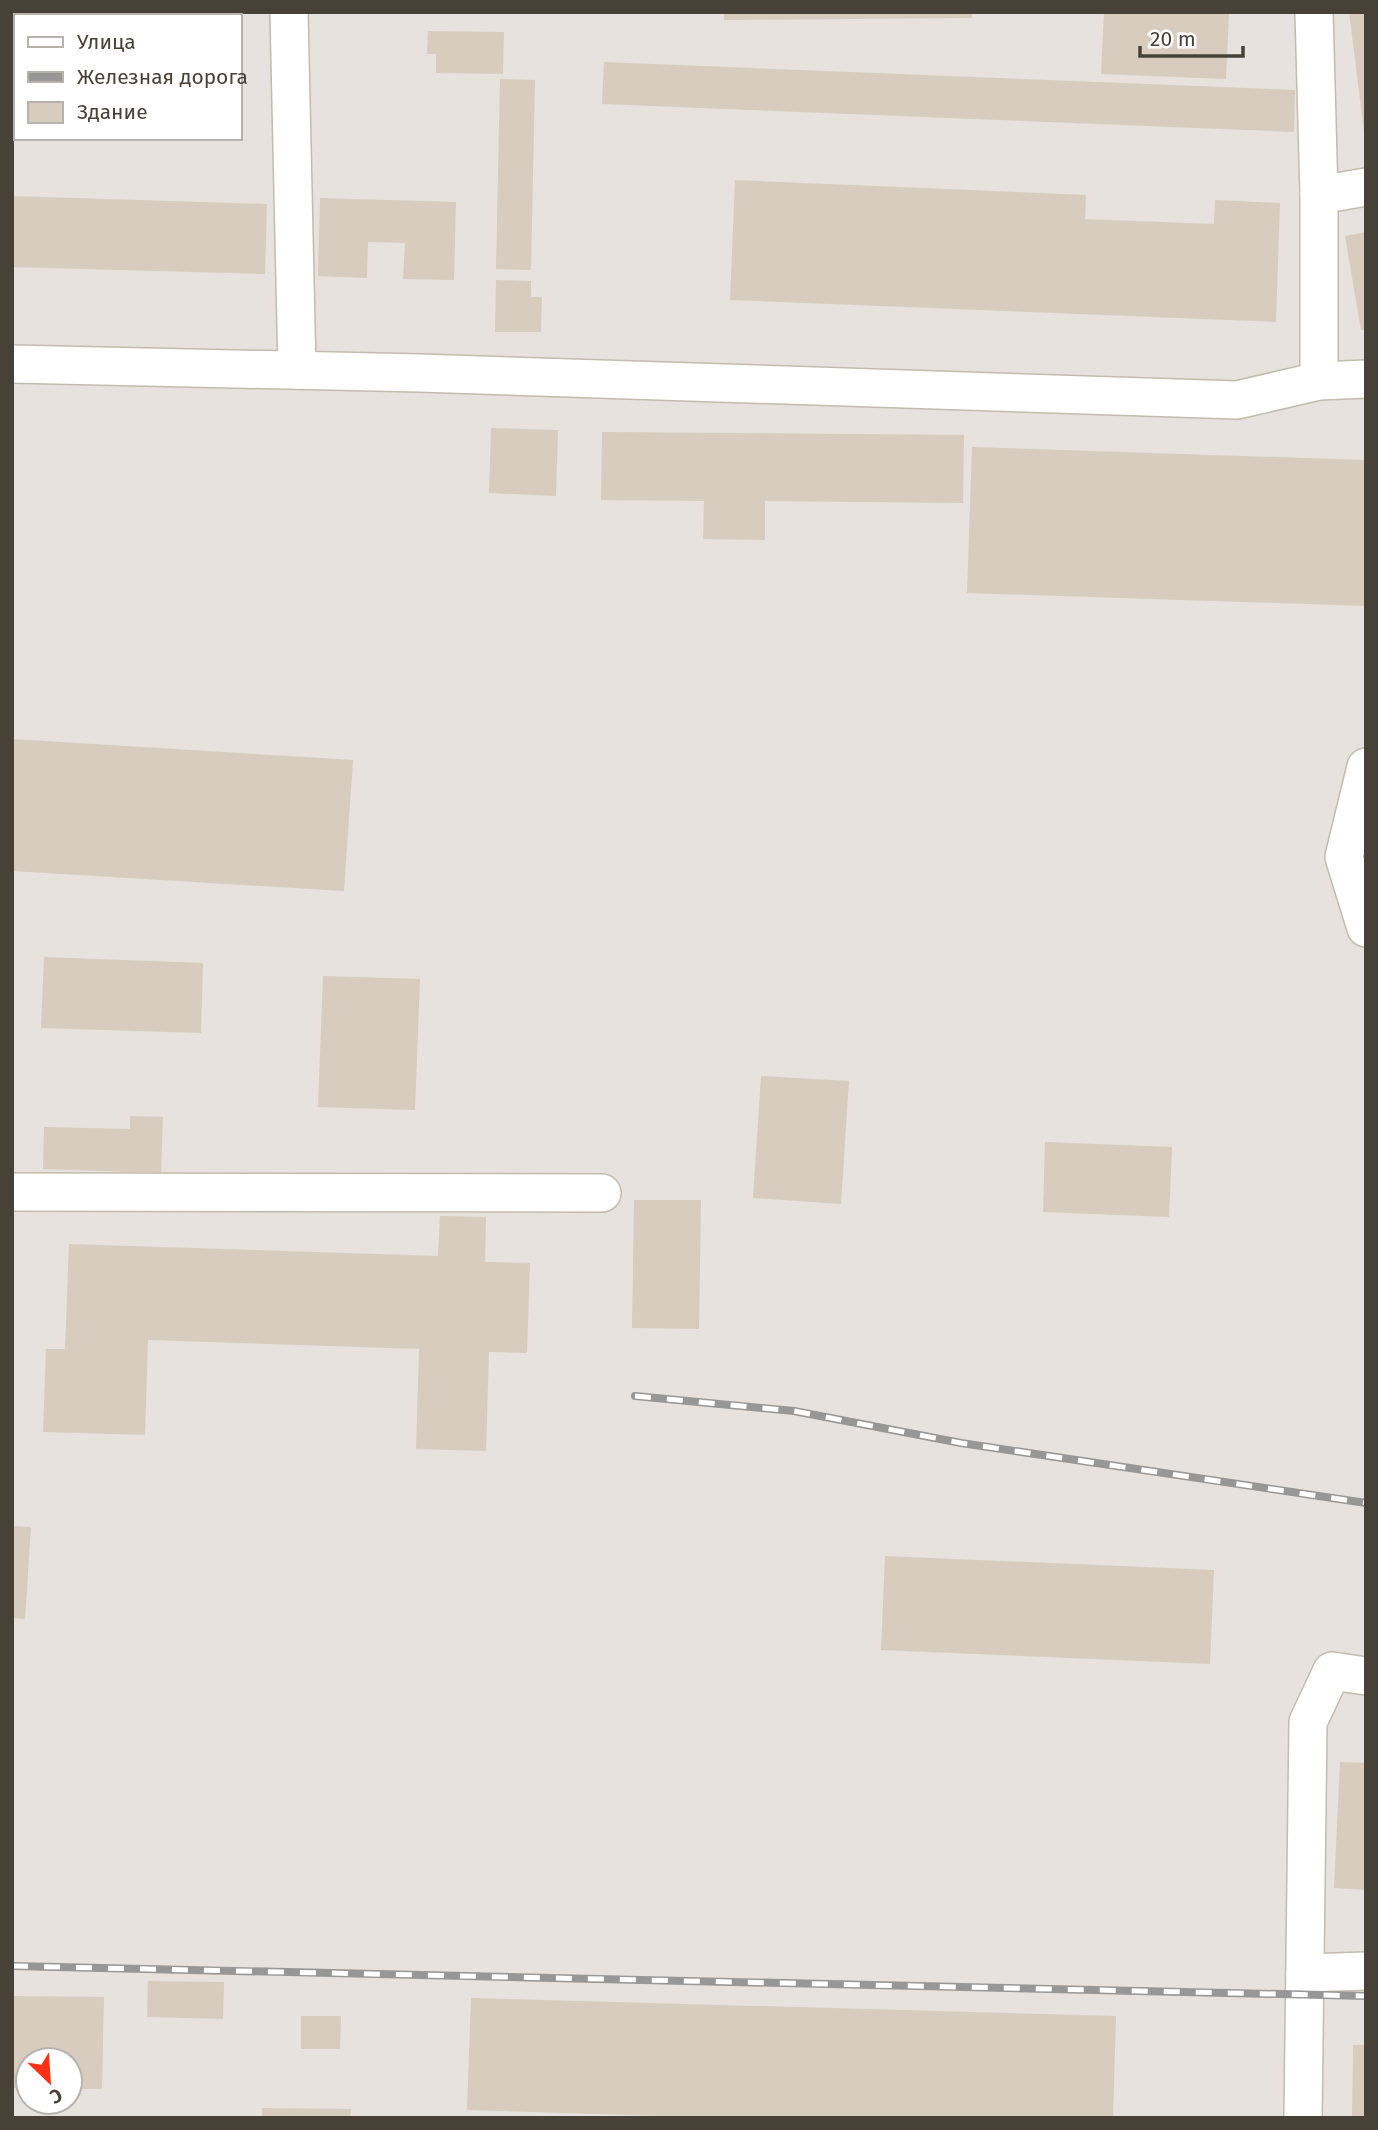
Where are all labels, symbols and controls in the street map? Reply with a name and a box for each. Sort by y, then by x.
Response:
legend [14,14,242,140]
scale bar [1140,14,1243,58]
text: 20 m [1150,26,1196,52]
text: Улица [77,29,136,55]
text: Железная дорога [77,64,248,90]
text: Здание [77,99,148,125]
north arrow [14,2046,84,2116]
text: С [46,2083,66,2109]

